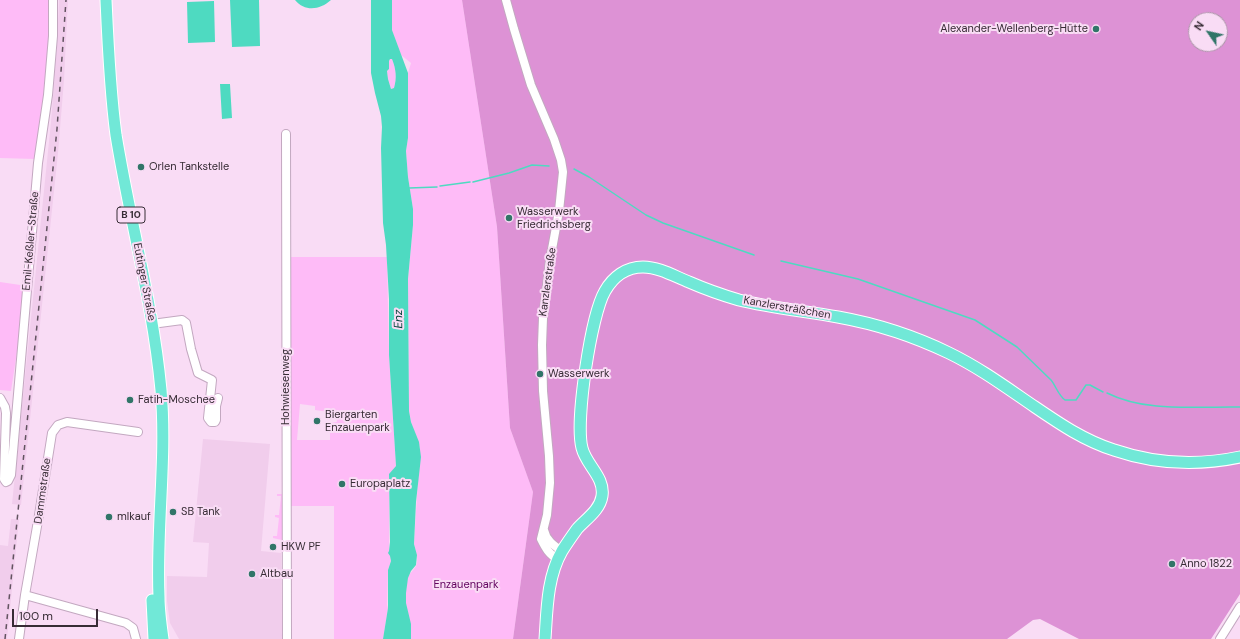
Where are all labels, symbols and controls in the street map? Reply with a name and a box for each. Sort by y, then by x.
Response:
north arrow [1188,12,1228,52]
text: N [1191,19,1207,33]
place label: Alexander-Wellenberg-Hütte [940,22,1088,36]
marker: Alexander-Wellenberg-Hütte [1091,24,1101,34]
place label: Orlen Tankstelle [149,160,229,174]
marker: Orlen Tankstelle [136,162,146,172]
street label: Emil-Keßler-Straße [20,191,42,291]
place label: Wasserwerk Friedrichsberg [517,205,591,231]
road number: B 10 [117,207,145,223]
marker: Wasserwerk Friedrichsberg [504,213,514,223]
street label: Eutinger Straße [130,242,158,322]
street label: Kanzlerstraße [537,247,559,317]
street label: Kanzlersträßchen [742,294,832,322]
water label: Enz [392,309,406,329]
street label: Hohwiesenweg [279,349,293,425]
place label: Wasserwerk [548,367,610,381]
marker: Wasserwerk [535,369,545,379]
place label: Fatih-Moschee [138,393,215,407]
marker: Fatih-Moschee [125,395,135,405]
place label: Biergarten Enzauenpark [325,408,390,434]
marker: Biergarten Enzauenpark [312,416,322,426]
street label: Dammstraße [32,457,54,525]
place label: Europaplatz [350,477,410,491]
marker: Europaplatz [337,479,347,489]
place label: SB Tank [181,505,220,519]
marker: SB Tank [168,507,178,517]
place label: mlkauf [117,510,151,524]
marker: mlkauf [104,512,114,522]
place label: HKW PF [281,540,321,554]
marker: HKW PF [268,542,278,552]
place label: Anno 1822 [1180,557,1232,571]
marker: Anno 1822 [1167,559,1177,569]
place label: Altbau [260,567,293,581]
marker: Altbau [247,569,257,579]
park label: Enzauenpark [434,578,498,592]
scale bar [14,601,100,627]
text: 100 m [19,608,53,624]

